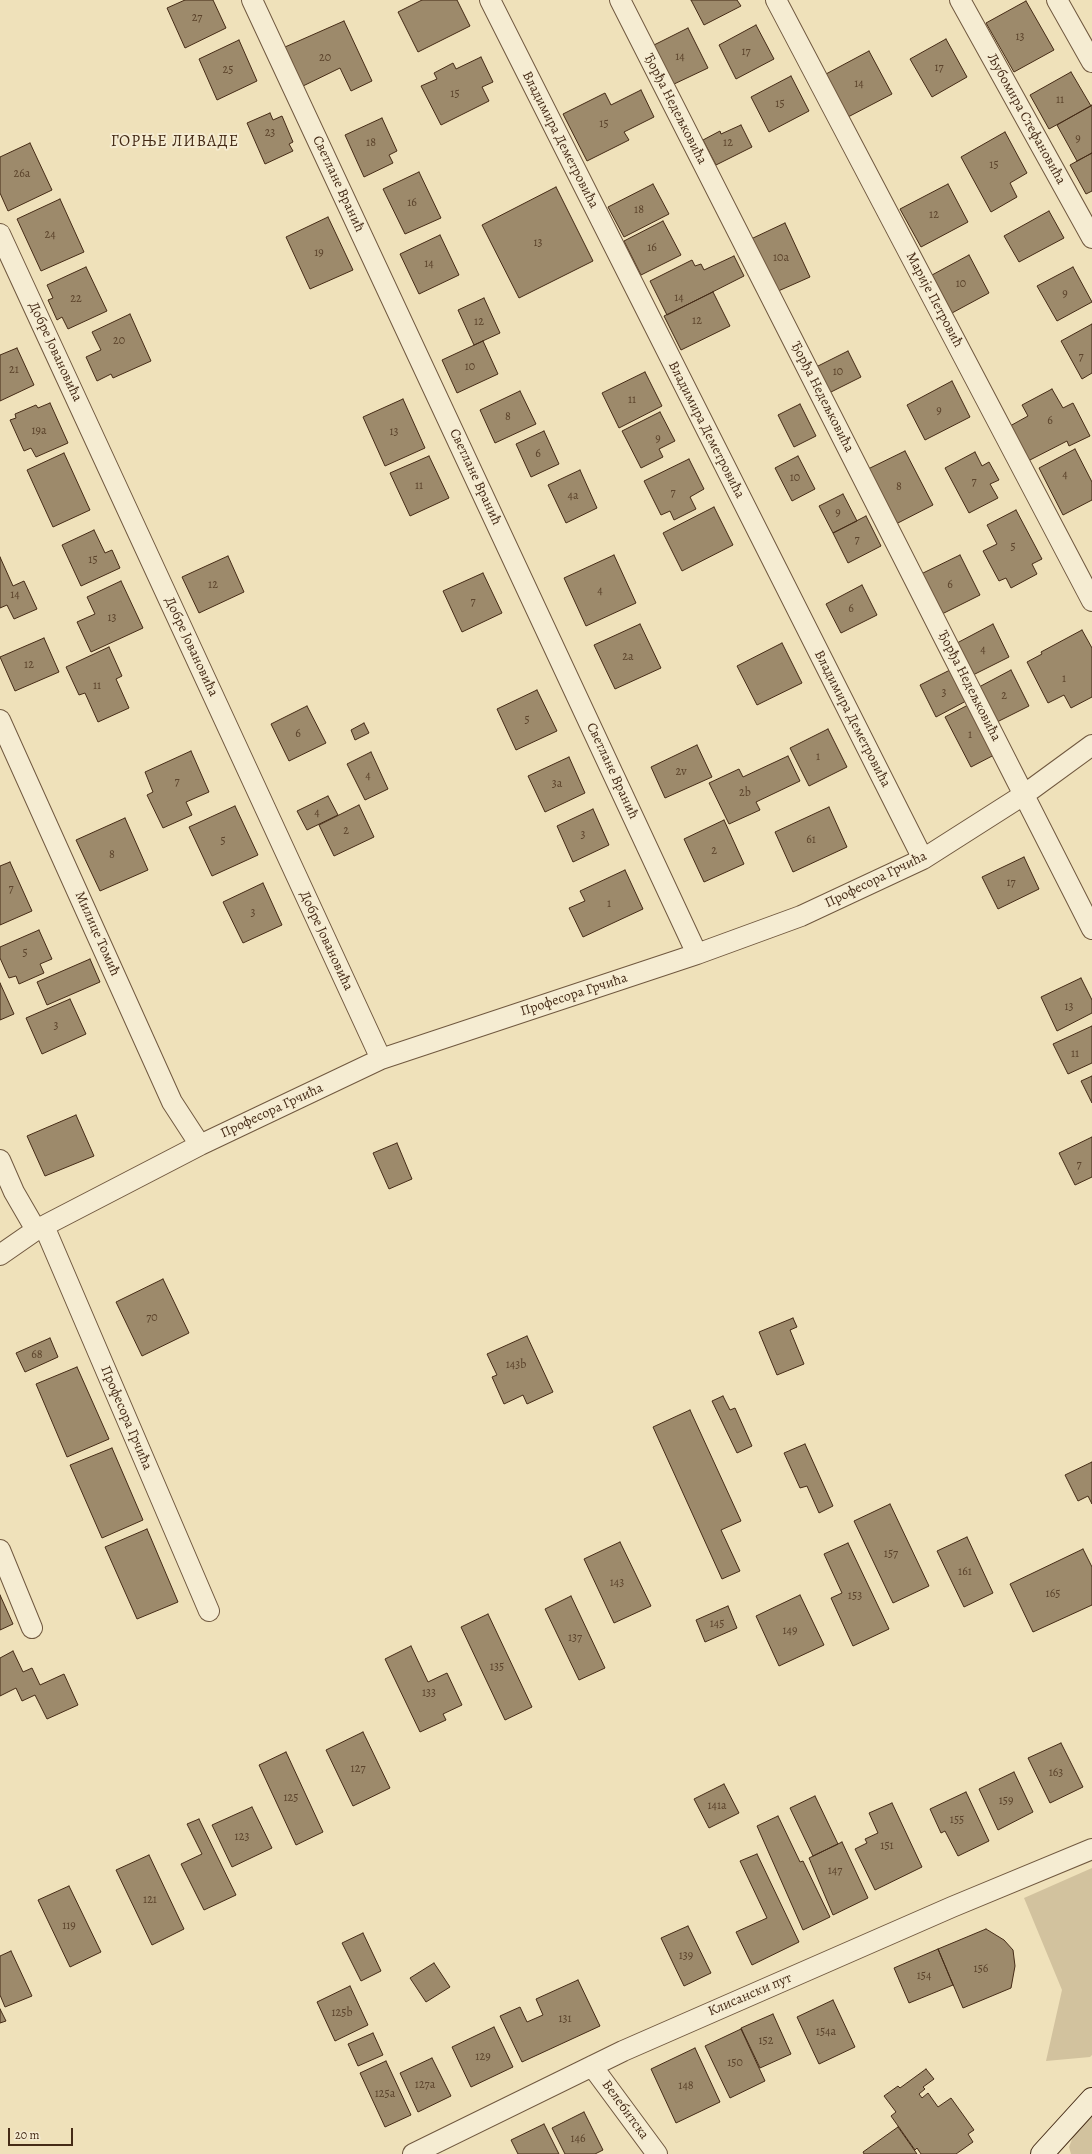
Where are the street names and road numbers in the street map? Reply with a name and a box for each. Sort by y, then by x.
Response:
street label: Ђорђа Недељковића [640,51,710,167]
street label: Љубомира Стефановића [983,51,1069,187]
street label: Владимира Деметровића [518,69,602,211]
street label: Светлане Вранић [308,133,368,235]
street label: Марије Петровић [902,249,966,351]
street label: Добре Јовановића [25,299,85,405]
street label: Ђорђа Недељковића [787,339,857,455]
street label: Владимира Деметровића [664,359,748,501]
street label: Светлане Вранић [445,426,505,528]
street label: Добре Јовановића [161,594,221,700]
street label: Ђорђа Недељковића [934,628,1004,744]
street label: Владимира Деметровића [810,648,894,790]
street label: Светлане Вранић [582,720,642,822]
street label: Професора Грчића [822,848,930,912]
street label: Добре Јовановића [296,888,356,994]
street label: Милице Томић [71,889,123,979]
street label: Професора Грчића [518,970,630,1020]
street label: Професора Грчића [218,1080,326,1142]
street label: Професора Грчића [97,1363,155,1473]
street label: Клисански пут [706,1970,794,2020]
street label: Велебитска [598,2077,652,2143]

